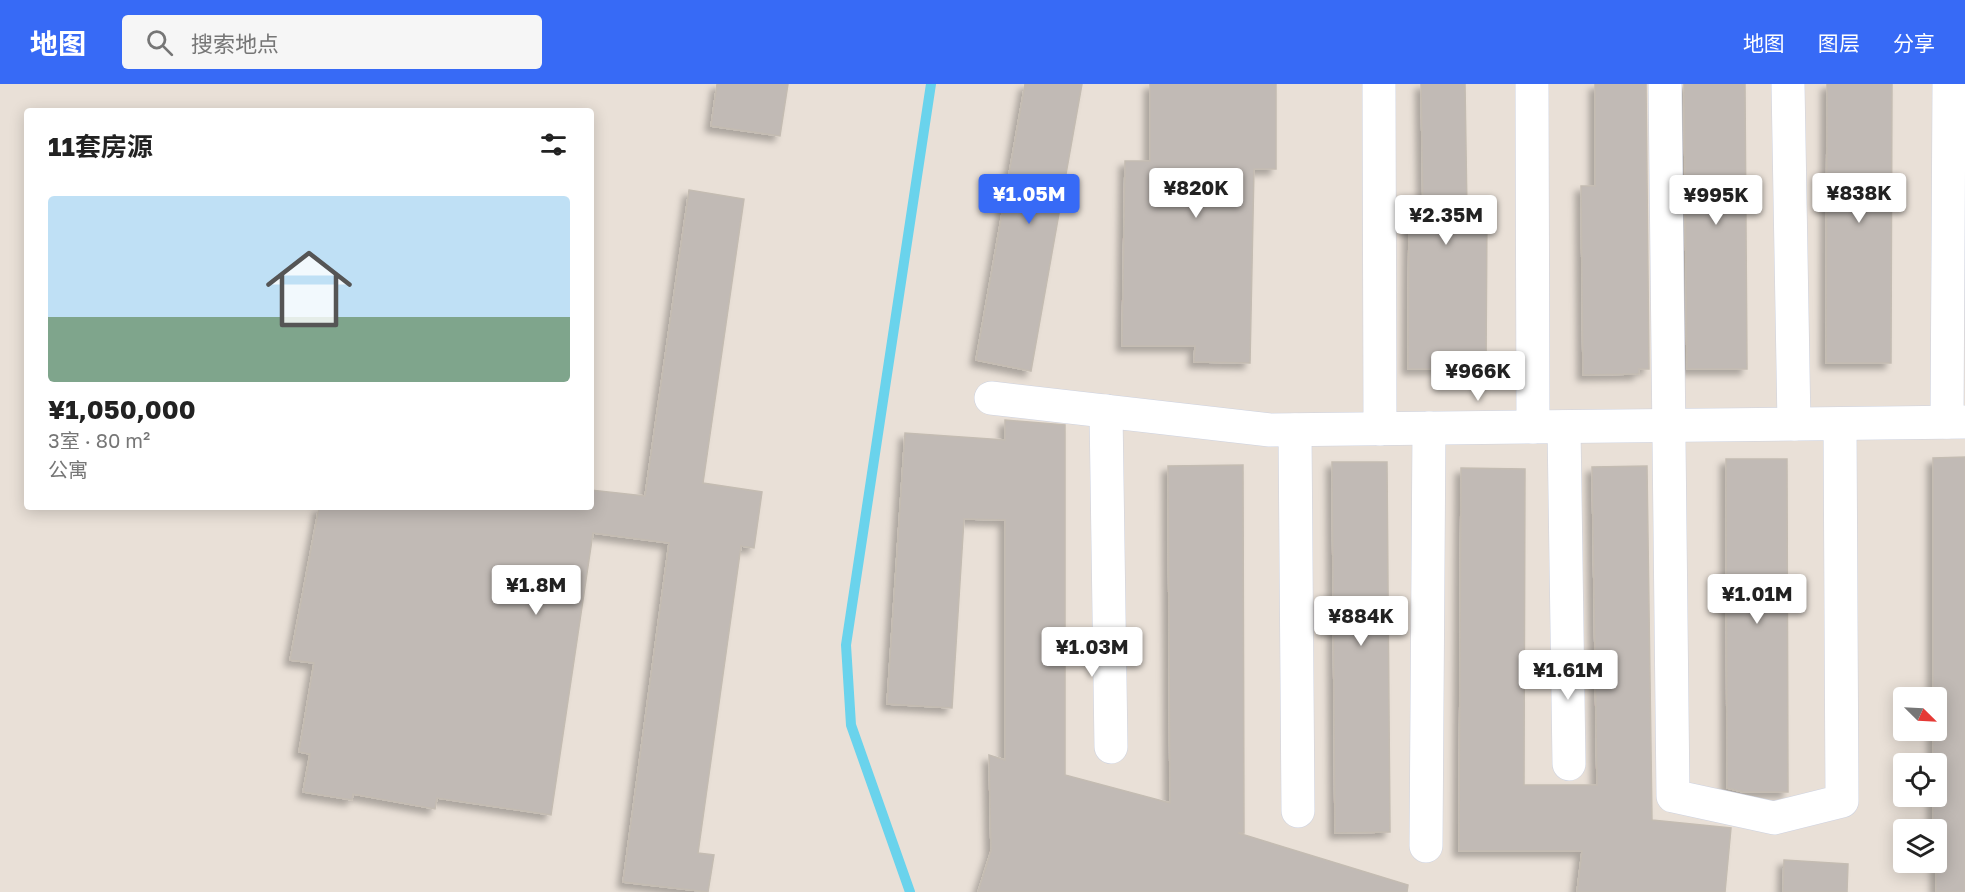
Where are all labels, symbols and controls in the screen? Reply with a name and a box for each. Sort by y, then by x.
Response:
search box [122,15,542,69]
icon: search [143,26,176,59]
text: 地图 [30,27,86,60]
text: 搜索地点 [191,30,279,57]
text: 地图 [1743,30,1785,56]
text: 图层 [1818,30,1860,56]
text: 分享 [1893,30,1935,56]
icon: filters [537,128,570,161]
text: 11套房源 [48,131,153,162]
pin: ¥820K [1154,168,1238,219]
pin: ¥838K [1817,173,1901,224]
pin: ¥1.05M [980,174,1078,225]
text: ¥820K [1163,175,1229,199]
pin: ¥995K [1674,175,1758,226]
text: ¥838K [1826,180,1892,204]
text: ¥1.05M [993,181,1065,205]
text: ¥995K [1683,182,1749,206]
pin: ¥2.35M [1397,195,1495,246]
text: ¥2.35M [1409,202,1483,226]
icon: home [255,235,363,343]
pin: ¥966K [1436,351,1520,402]
text: ¥966K [1445,358,1511,382]
text: ¥1,050,000 [48,394,196,425]
text: 3室 · 80 m² [48,428,150,452]
text: 公寓 [48,457,88,481]
pin: ¥1.8M [494,565,578,616]
text: ¥1.8M [506,572,566,596]
pin: ¥1.01M [1708,574,1806,625]
text: ¥1.01M [1722,581,1793,605]
pin: ¥884K [1319,596,1403,647]
text: ¥884K [1328,603,1394,627]
pin: ¥1.03M [1043,627,1141,678]
text: ¥1.03M [1056,634,1128,658]
pin: ¥1.61M [1519,650,1617,701]
text: ¥1.61M [1533,657,1603,681]
north arrow [1893,687,1947,741]
map controls [1893,687,1947,873]
button: locate [1893,753,1947,807]
button: layers [1893,819,1947,873]

